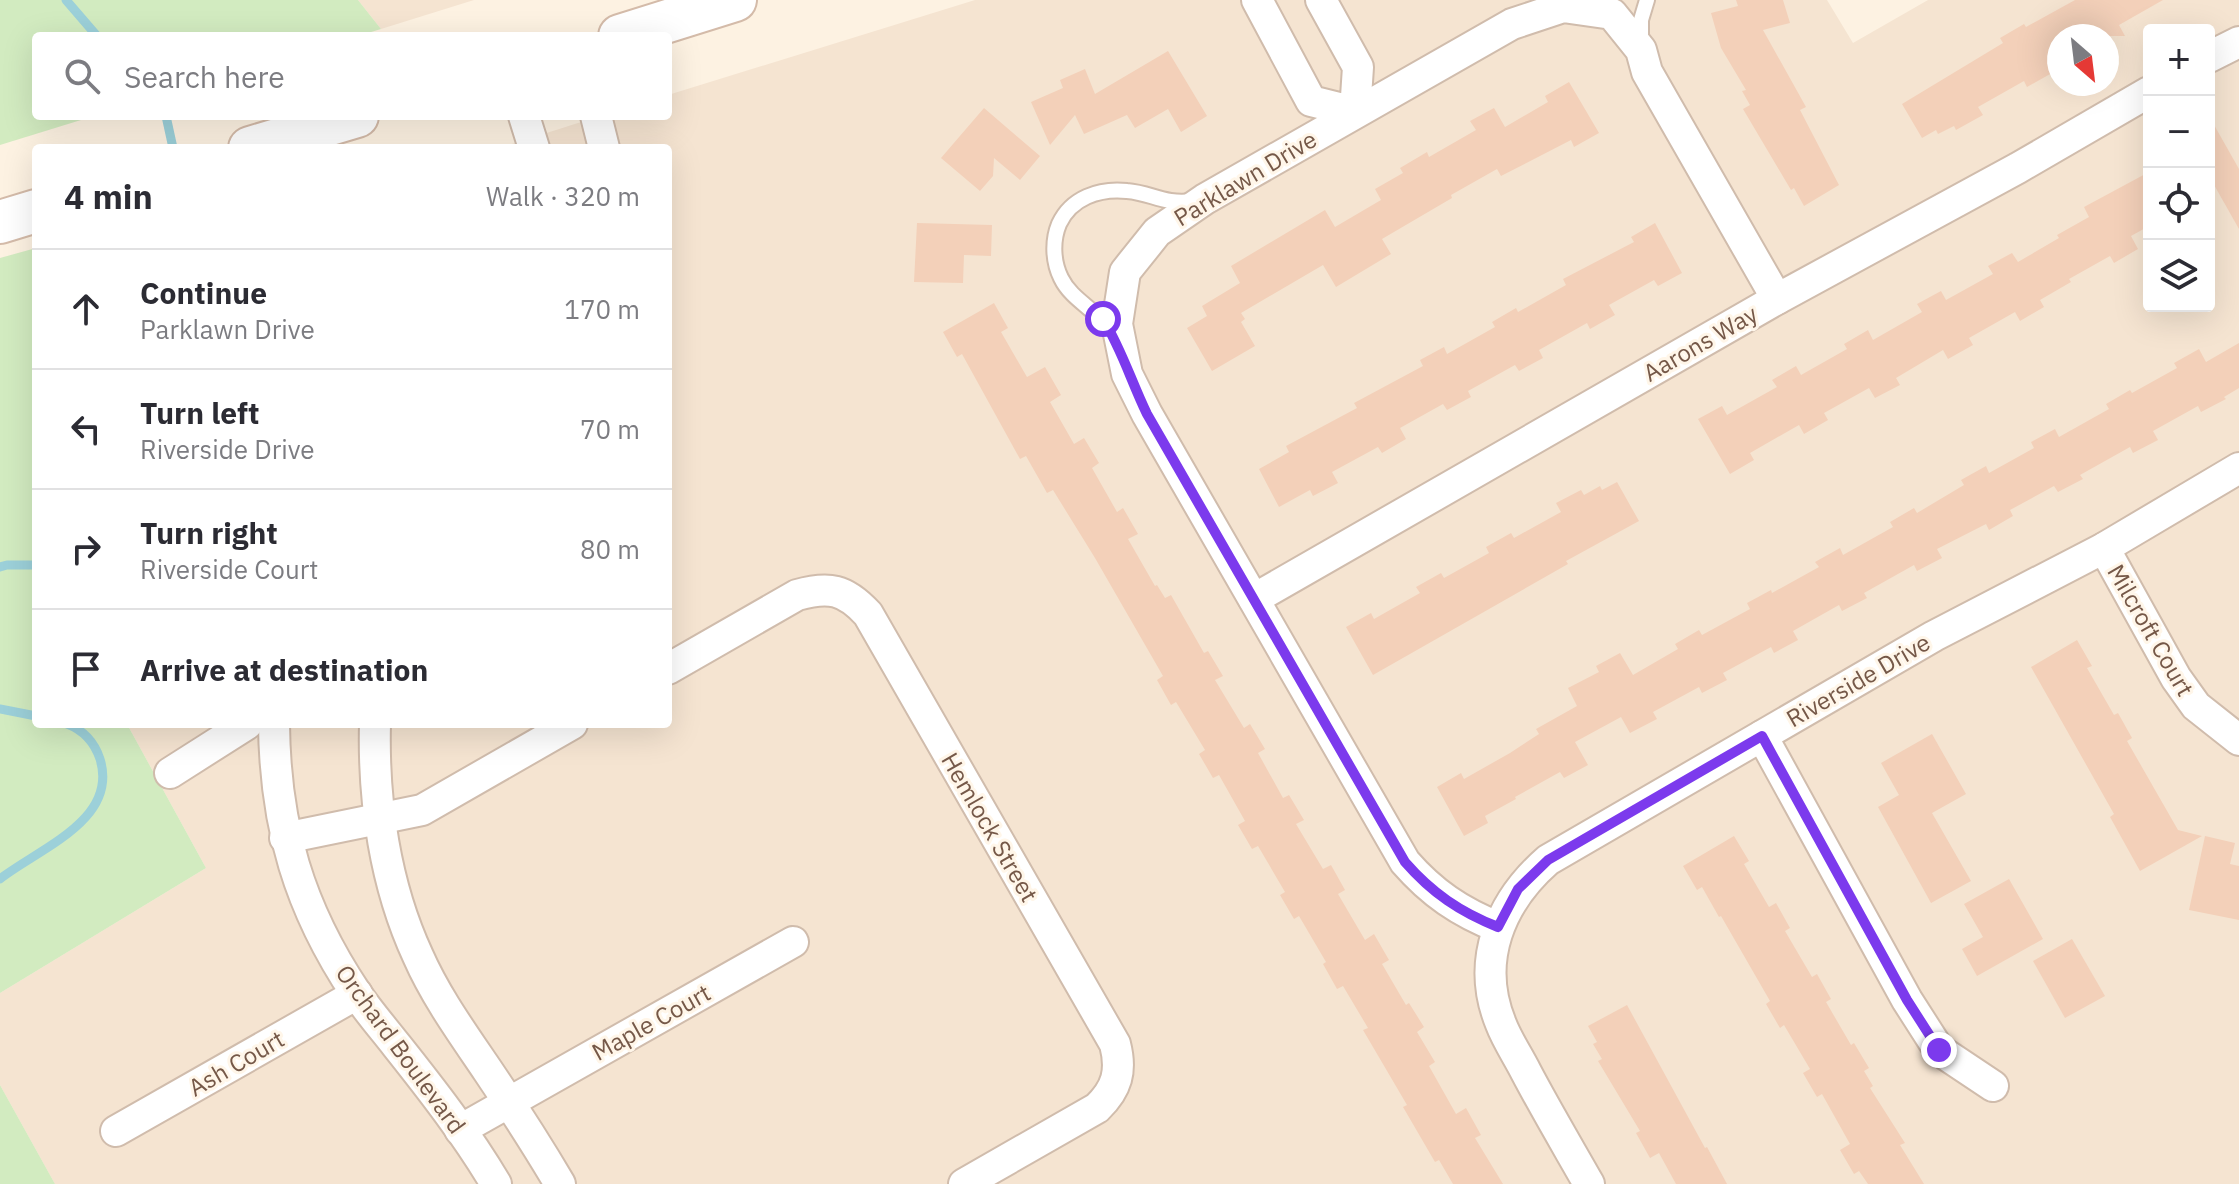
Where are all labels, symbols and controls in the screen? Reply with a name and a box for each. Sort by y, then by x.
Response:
north arrow [2047,24,2119,96]
map controls [2143,24,2215,312]
button: + [2143,24,2215,96]
search box [32,32,672,120]
icon: search [60,54,104,98]
text: Search here [124,57,285,96]
button: − [2143,96,2215,168]
street label: Parklawn Drive [1168,123,1322,233]
button: locate [2143,168,2215,240]
text: 4 min [64,174,153,218]
text: Walk · 320 m [486,179,640,213]
button: layers [2143,240,2215,312]
text: Continue [140,273,267,312]
icon: ahead [64,287,108,331]
text: 170 m [564,292,640,326]
street label: Aarons Way [1637,297,1763,389]
route start [1085,301,1121,337]
text: Parklawn Drive [140,312,315,346]
text: Turn left [140,393,259,432]
icon: left [64,407,108,451]
text: 70 m [580,412,640,446]
text: Riverside Drive [140,432,315,466]
text: Turn right [140,513,278,552]
icon: right [64,527,108,571]
text: 80 m [580,532,640,566]
text: Riverside Court [140,552,318,586]
street label: Milcroft Court [2100,558,2202,702]
street label: Riverside Drive [1780,626,1936,734]
icon: arrive [64,647,108,691]
text: Arrive at destination [140,650,428,689]
street label: Hemlock Street [934,747,1046,907]
street label: Orchard Boulevard [329,958,473,1140]
street label: Maple Court [586,976,716,1068]
street label: Ash Court [182,1023,290,1103]
route end [1921,1032,1957,1068]

